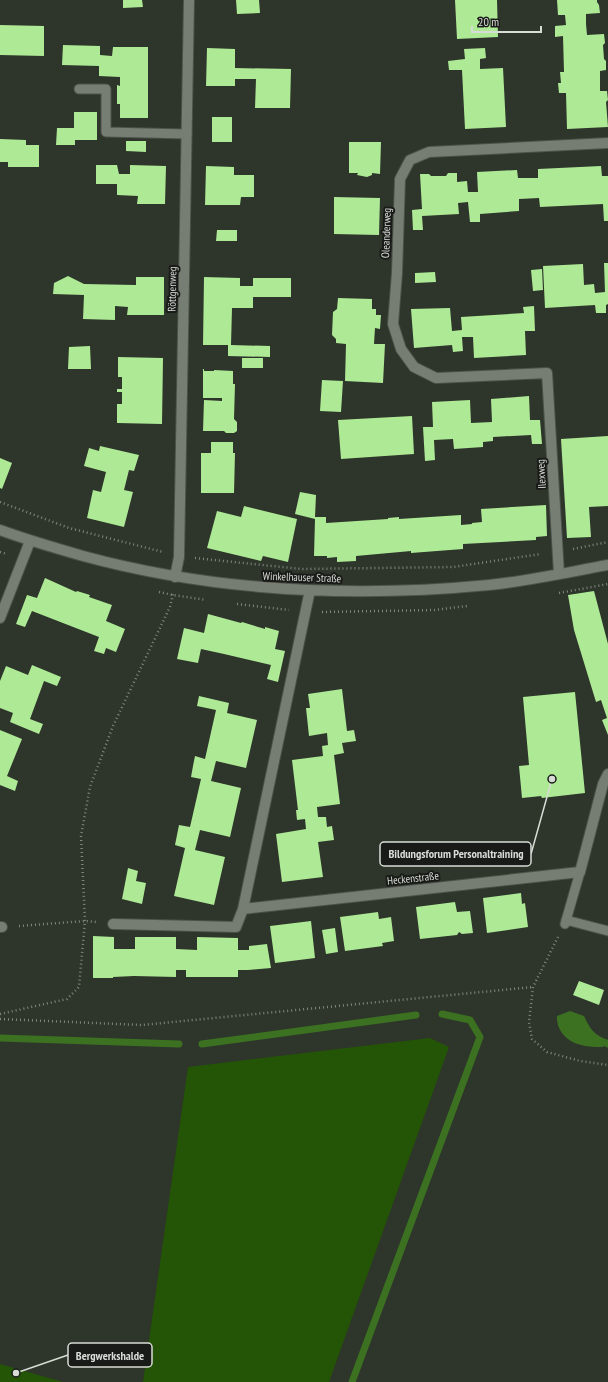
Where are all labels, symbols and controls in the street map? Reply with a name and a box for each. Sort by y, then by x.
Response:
scale bar [472,8,541,34]
text: 20 m [478,14,499,29]
street label: Oleanderweg [378,207,394,258]
street label: Röttgenweg [165,266,179,312]
street label: Ilexweg [533,459,549,489]
street label: Winkelhauser Straße [262,569,342,585]
callout: Bildungsforum Personaltraining [380,842,531,866]
text: Bildungsforum Personaltraining [388,846,524,861]
street label: Heckenstraße [386,868,440,888]
callout: Bergwerkshalde [68,1343,152,1367]
text: Bergwerkshalde [76,1348,144,1363]

